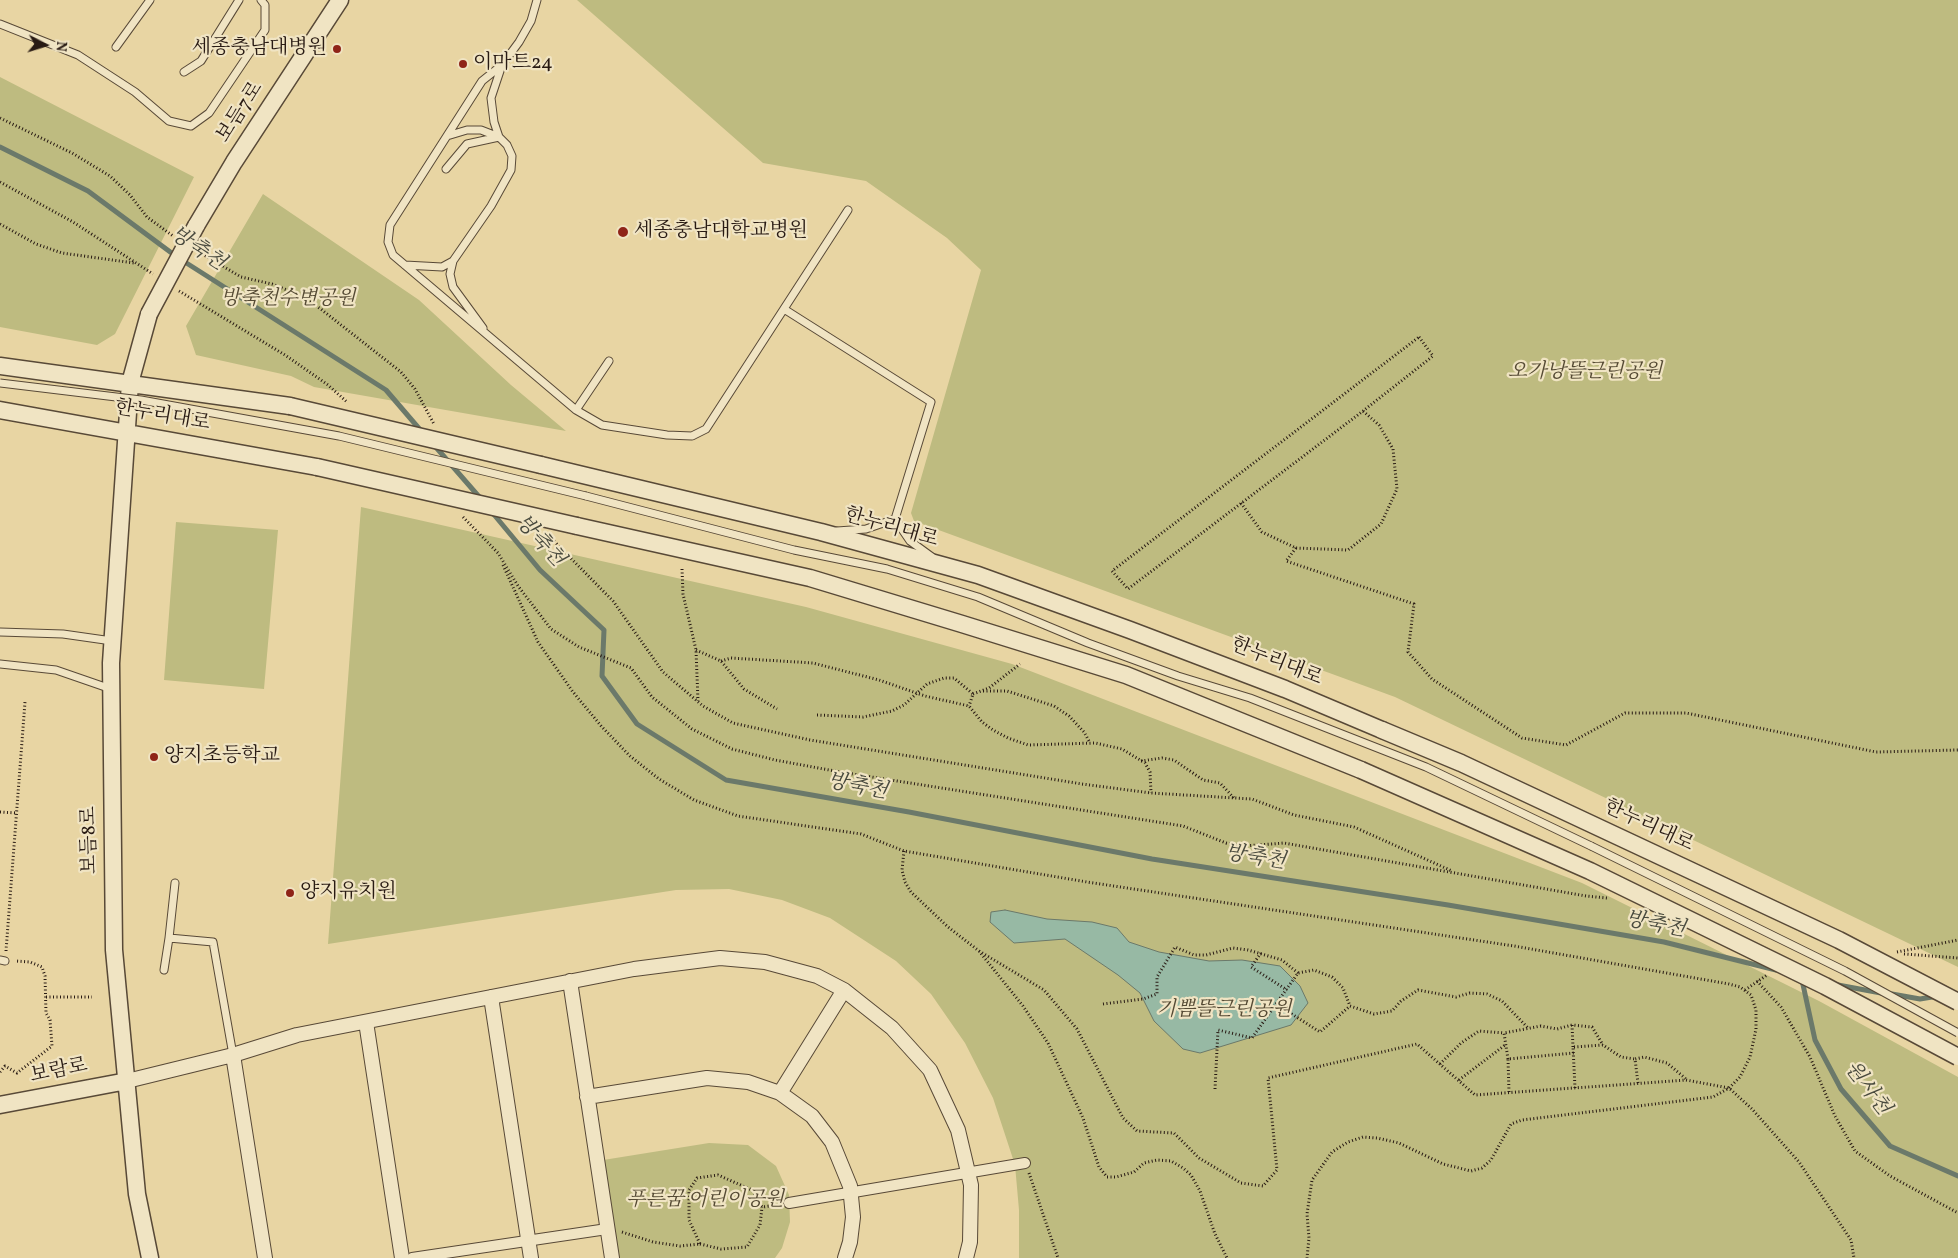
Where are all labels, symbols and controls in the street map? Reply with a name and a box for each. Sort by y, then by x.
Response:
north arrow [20,20,70,70]
place label: 세종충남대병원 [192,37,327,61]
text: N [51,40,70,52]
marker: 세종충남대병원 [331,43,343,55]
place label: 이마트24 [473,52,553,76]
marker: 이마트24 [457,58,469,70]
street label: 보듬7로 [213,78,269,148]
place label: 세종충남대학교병원 [634,220,808,244]
water label: 방축천 [165,223,229,277]
marker: 세종충남대학교병원 [616,225,630,239]
park label: 방축천수변공원 [220,288,356,312]
park label: 오가낭뜰근린공원 [1508,361,1662,385]
street label: 한누리대로 [112,397,212,437]
street label: 한누리대로 [841,504,941,554]
water label: 방축천 [509,511,569,573]
street label: 한누리대로 [1227,634,1325,692]
place label: 양지초등학교 [164,745,280,769]
marker: 양지초등학교 [148,751,160,763]
water label: 방축천 [825,770,889,806]
street label: 한누리대로 [1599,796,1697,858]
street label: 보듬8로 [78,806,104,874]
water label: 방축천 [1223,842,1287,876]
place label: 양지유치원 [300,881,397,905]
marker: 양지유치원 [284,887,296,899]
water label: 방축천 [1623,908,1687,944]
park label: 기쁨뜰근린공원 [1156,999,1292,1023]
street label: 보람로 [28,1055,90,1089]
water label: 원사천 [1838,1057,1894,1121]
park label: 푸른꿈 어린이공원 [626,1189,784,1213]

